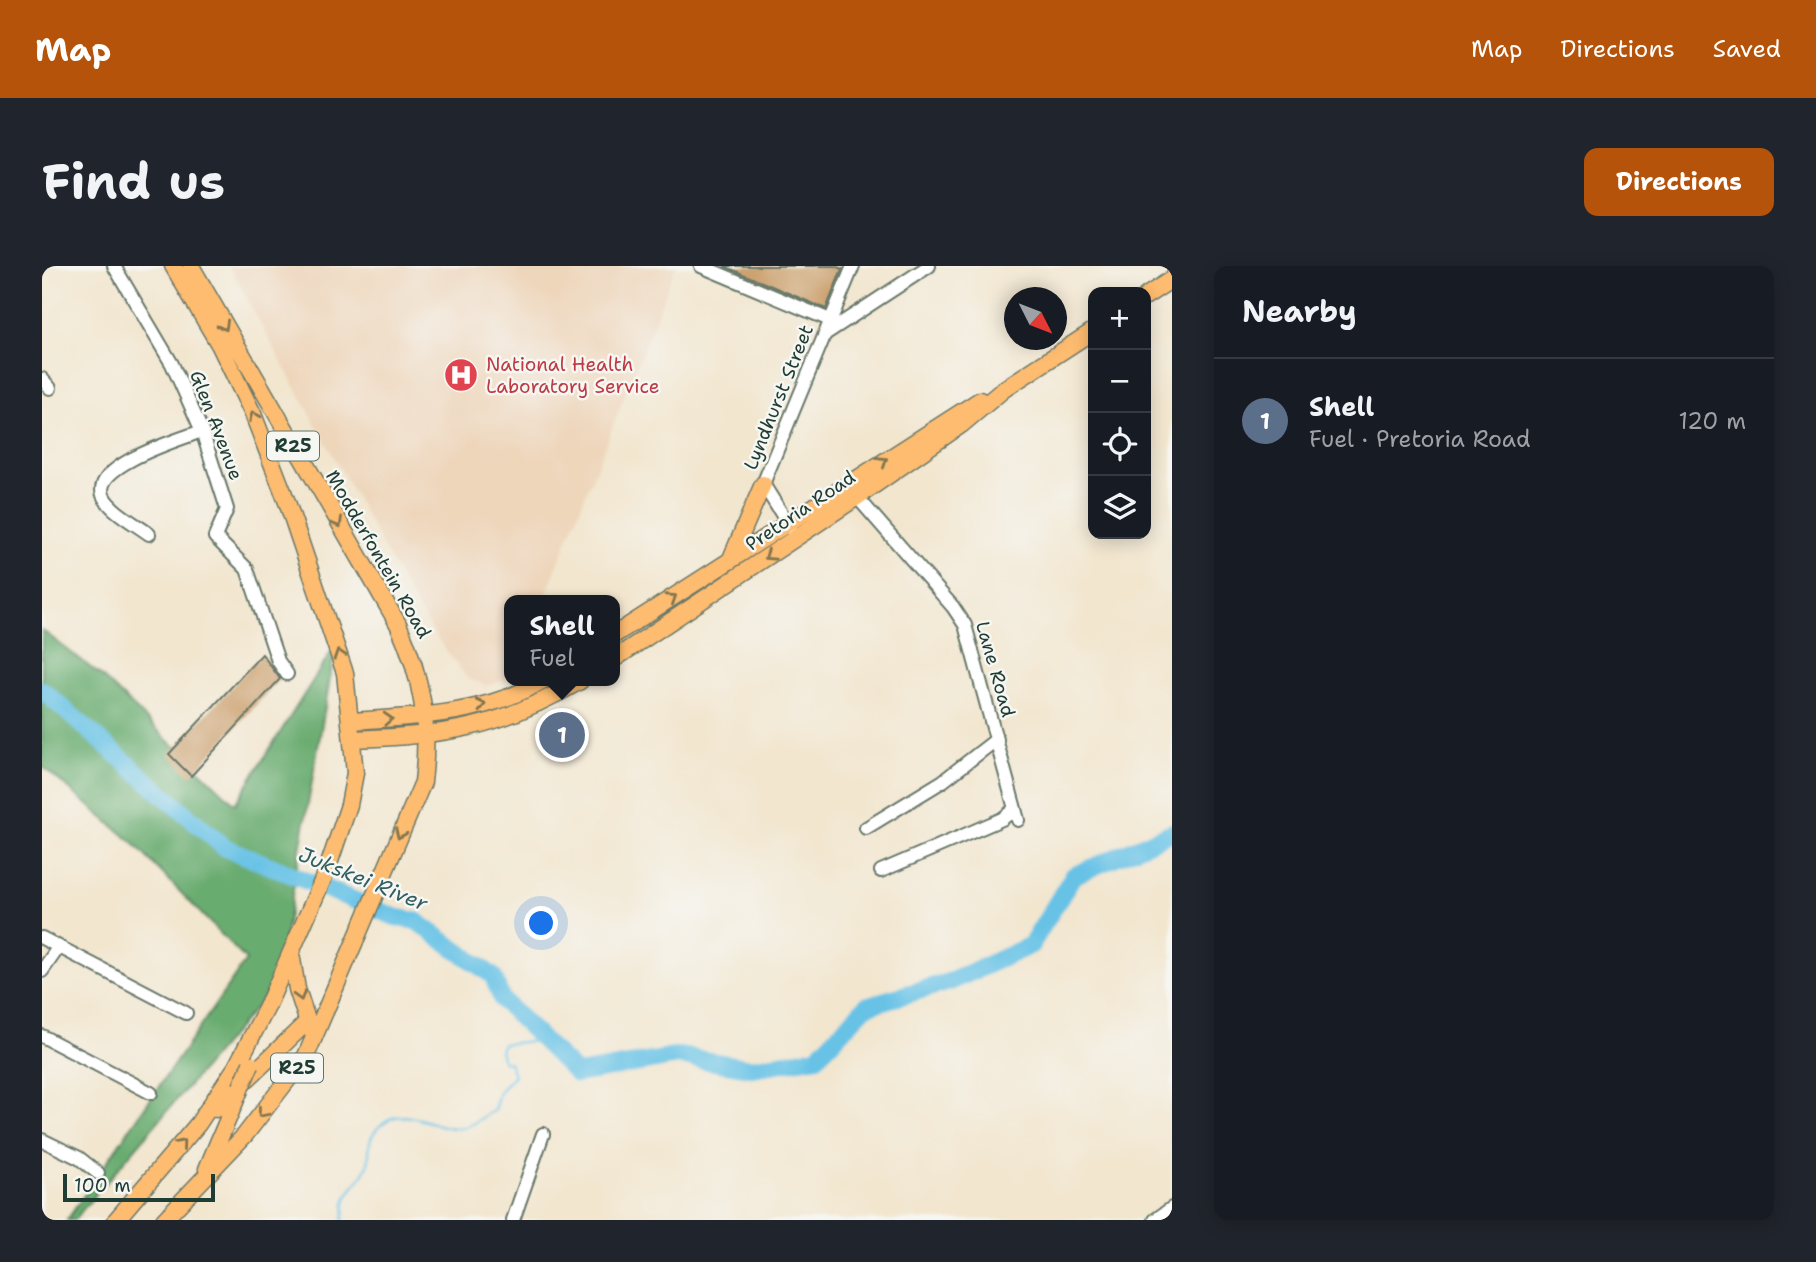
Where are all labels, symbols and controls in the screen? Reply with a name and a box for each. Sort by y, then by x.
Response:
text: Map [35,27,111,72]
text: Map [1471,33,1522,65]
text: Directions [1560,33,1675,65]
text: Saved [1713,33,1781,65]
button: Directions [1584,148,1774,216]
text: Find us [42,149,225,215]
north arrow [1004,287,1067,350]
map controls [1088,287,1151,539]
button: + [1088,287,1151,350]
text: Nearby [1242,291,1357,332]
one-way arrow [216,318,229,331]
street label: Lyndhurst Street [738,321,819,473]
button: − [1088,350,1151,413]
place label: National Health Laboratory Service [486,352,659,399]
hospital icon: National Health Laboratory Service [442,356,480,394]
street label: Glen Avenue [184,367,249,484]
text: Shell [1309,389,1374,424]
text: 1 [1260,406,1270,436]
text: 120 m [1678,406,1746,436]
one-way arrow [248,411,262,423]
button: locate [1088,413,1151,476]
text: Fuel · Pretoria Road [1309,424,1530,454]
road number: R25 [267,432,319,461]
one-way arrow [875,456,888,469]
street label: Pretoria Road [740,464,860,556]
street label: Modderfontein Road [320,465,437,643]
button: layers [1088,476,1151,539]
one-way arrow [330,515,343,528]
one-way arrow [764,548,777,560]
one-way arrow [664,594,677,607]
popup [504,595,620,686]
text: Shell [529,608,595,643]
street label: Lane Road [970,618,1021,720]
text: Fuel [529,643,574,673]
one-way arrow [333,648,348,660]
one-way arrow [474,699,486,713]
pin: 1 [539,709,585,761]
one-way arrow [382,711,393,726]
one-way arrow [394,827,408,839]
water label: Jukskei River [294,840,433,918]
your location [524,906,558,940]
one-way arrow [291,990,306,1002]
road number: R25 [271,1054,323,1082]
one-way arrow [258,1105,271,1118]
one-way arrow [173,1140,185,1153]
scale bar [63,1171,215,1203]
text: 100 m [74,1173,131,1198]

